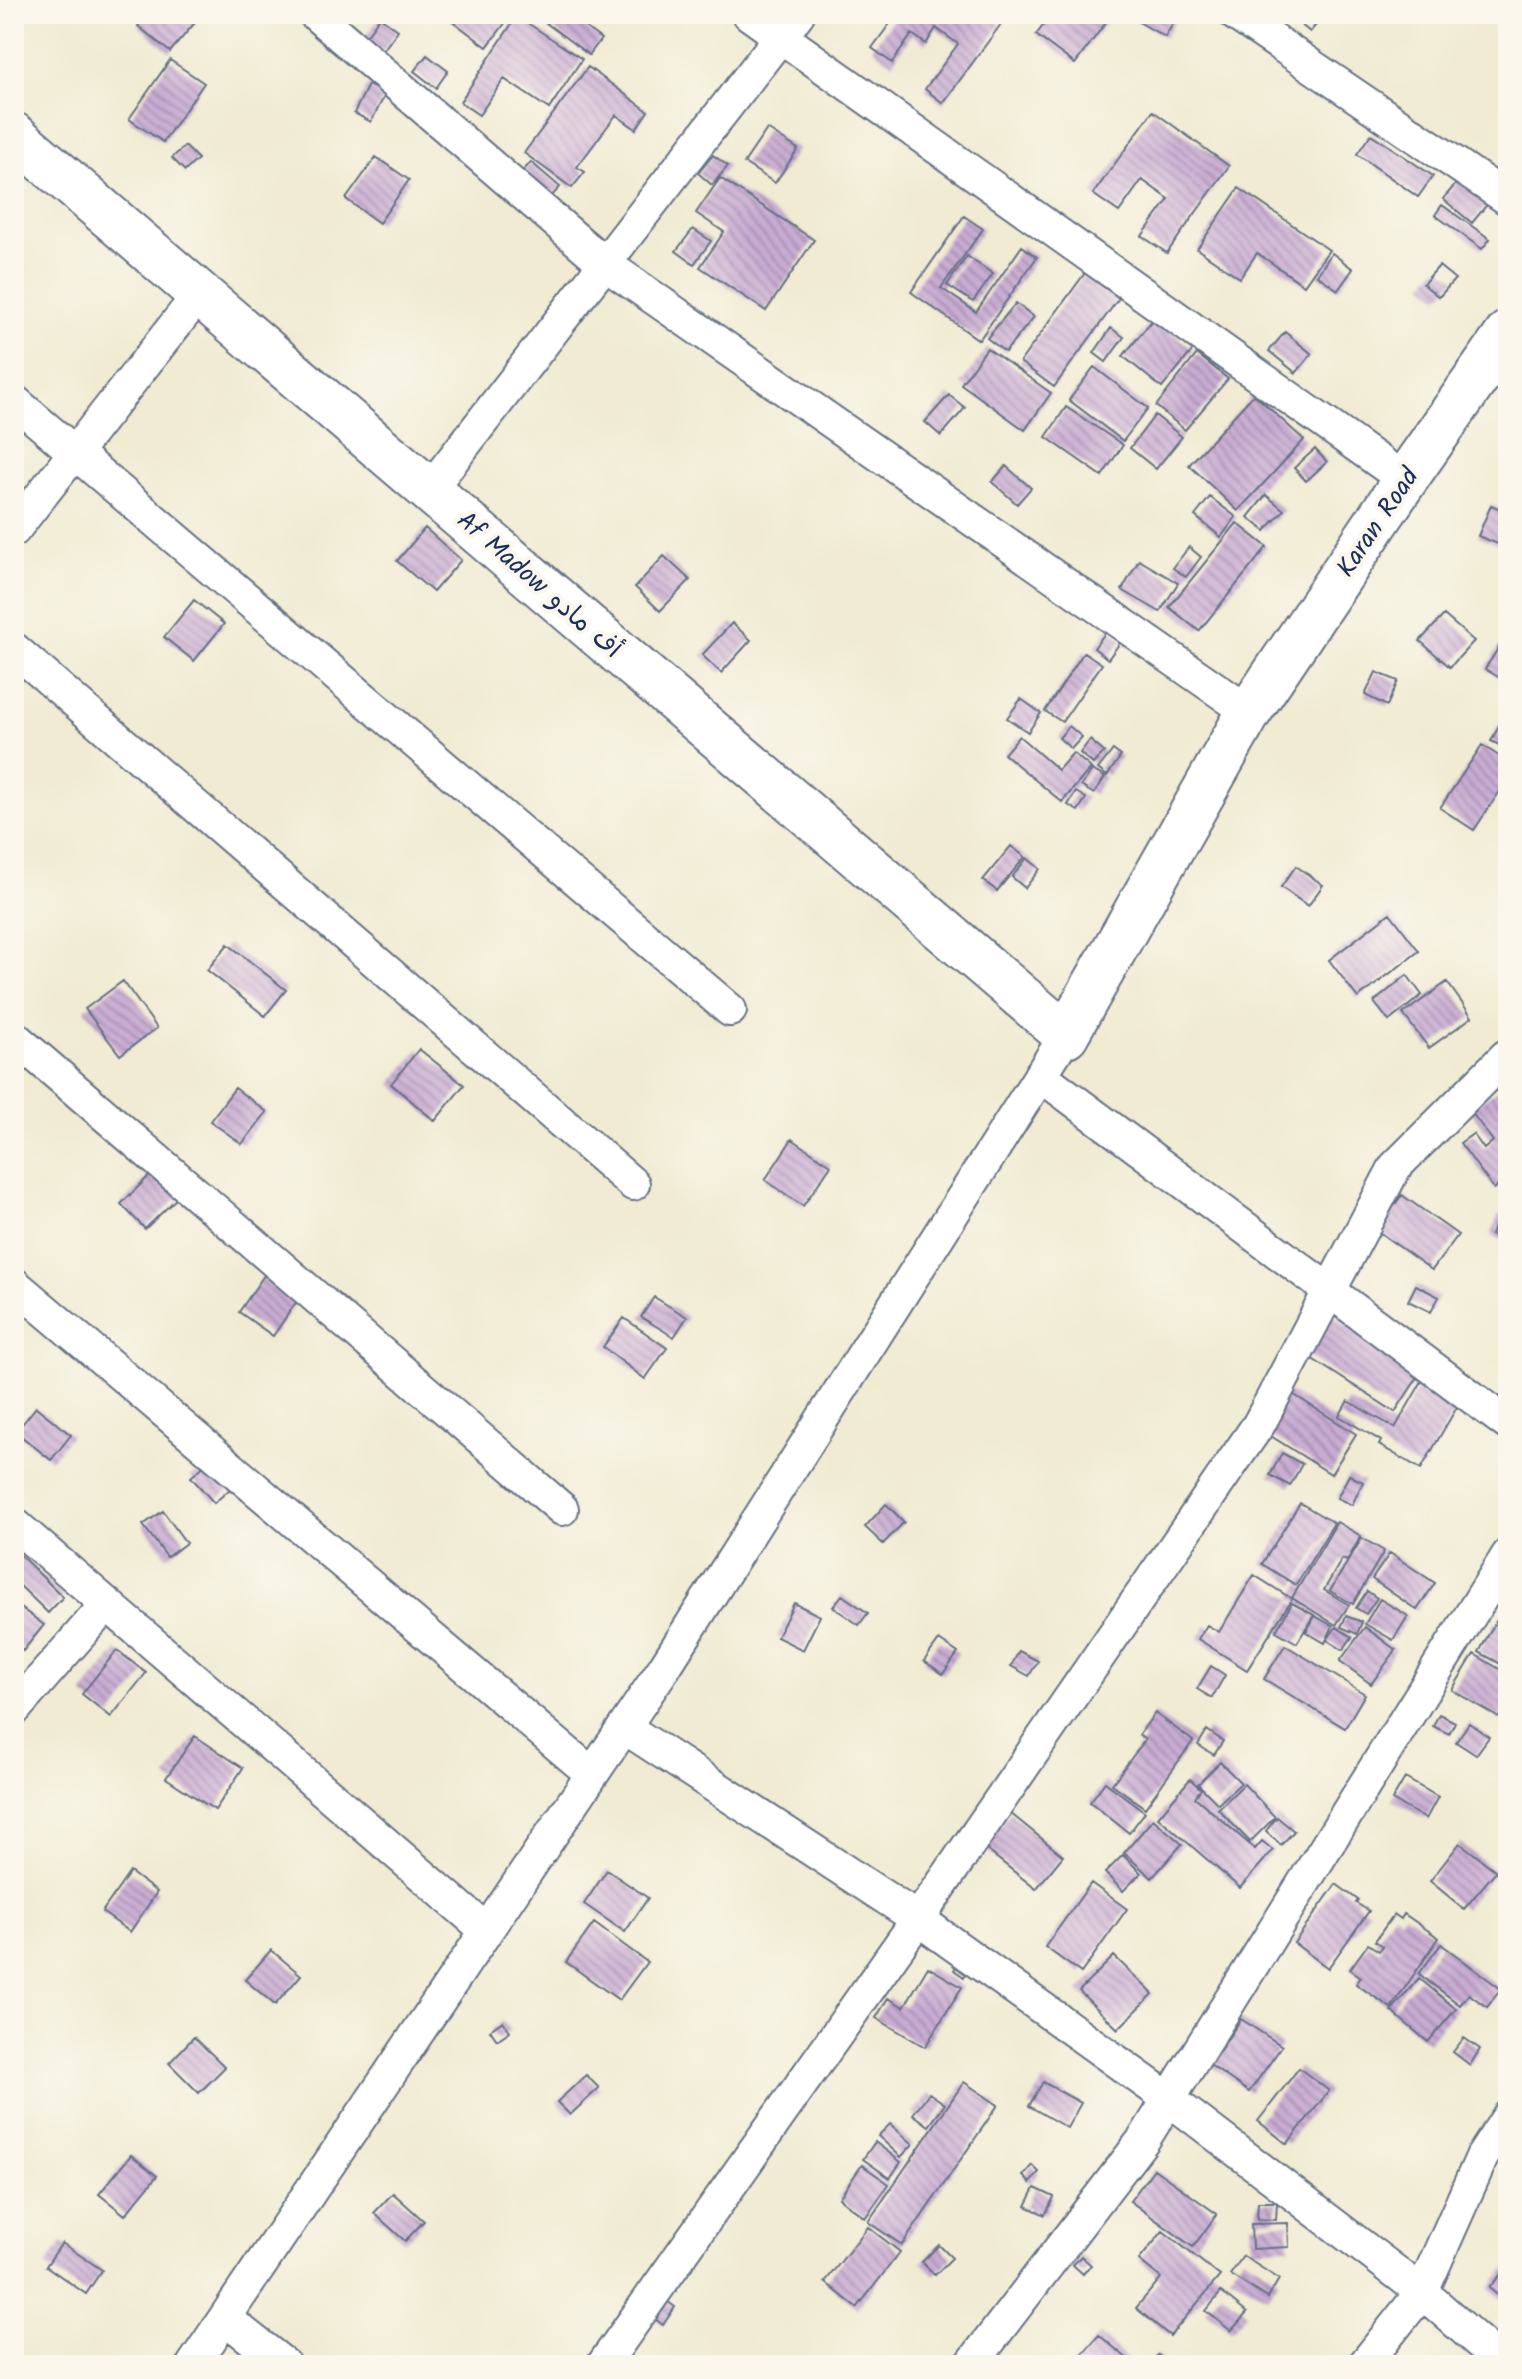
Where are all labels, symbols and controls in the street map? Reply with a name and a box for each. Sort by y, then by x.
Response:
street label: Karan Road [1326,459,1432,587]
street label: Af Madow أف مادو [446,501,631,670]

